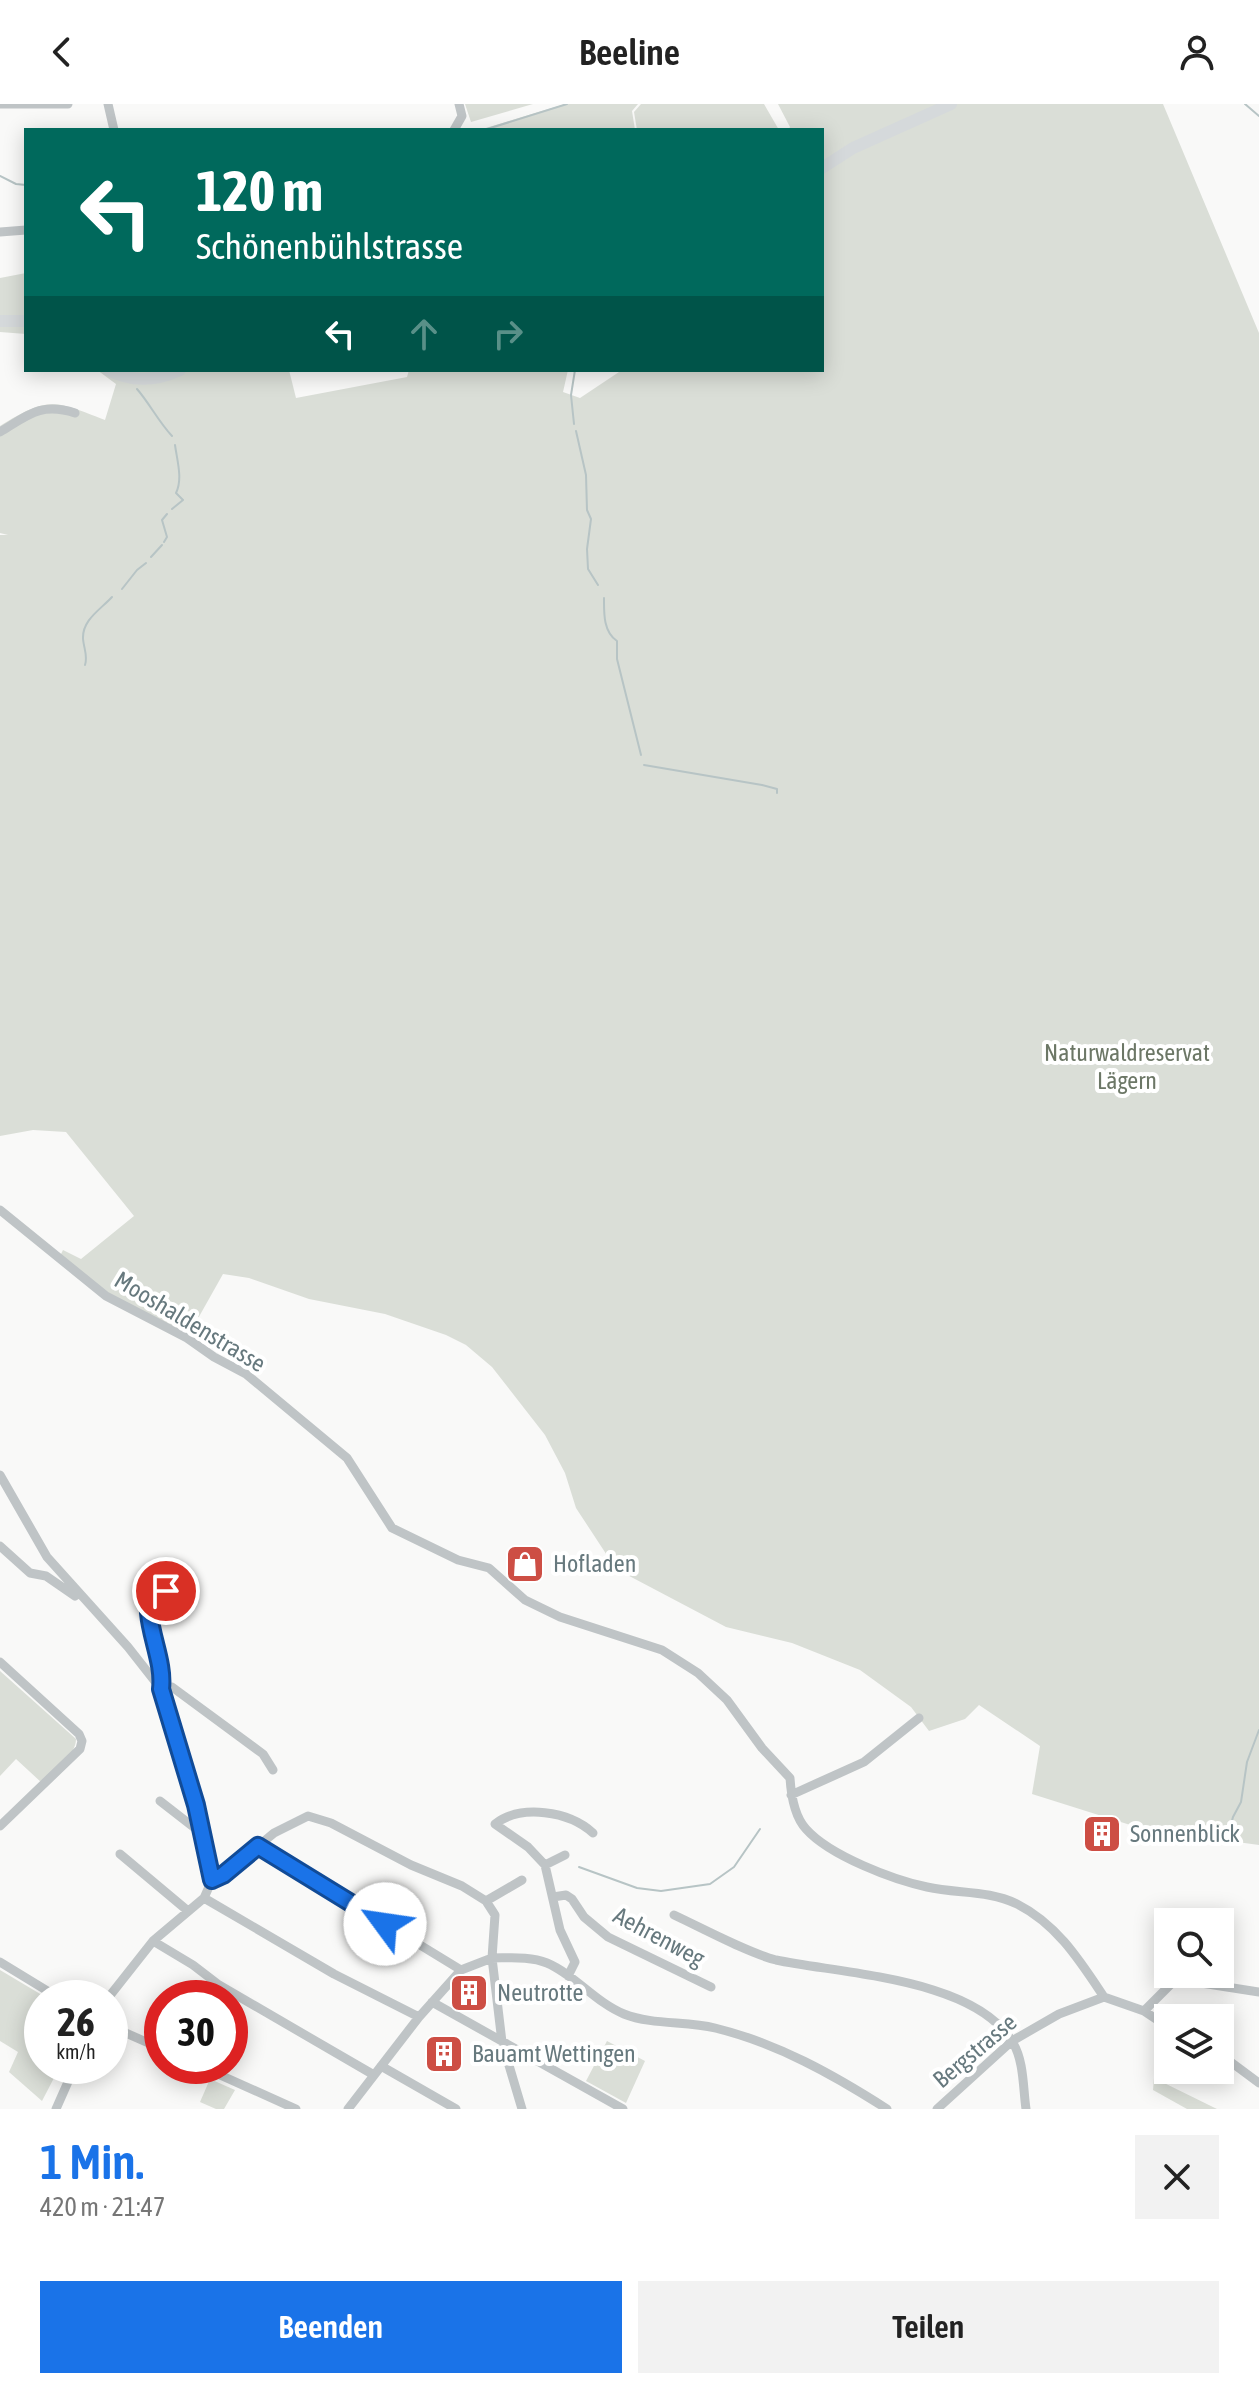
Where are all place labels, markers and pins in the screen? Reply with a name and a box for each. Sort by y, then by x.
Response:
shop icon: Hofladen [504,1543,546,1585]
place label: Hofladen [553,1550,636,1577]
pin [132,1557,200,1625]
building icon: Sonnenblick [1081,1813,1123,1855]
place label: Sonnenblick [1130,1820,1240,1847]
building icon: Neutrotte [448,1972,490,2014]
place label: Neutrotte [497,1979,583,2006]
building icon: Bauamt Wettingen [423,2033,465,2075]
place label: Bauamt Wettingen [472,2040,636,2067]

